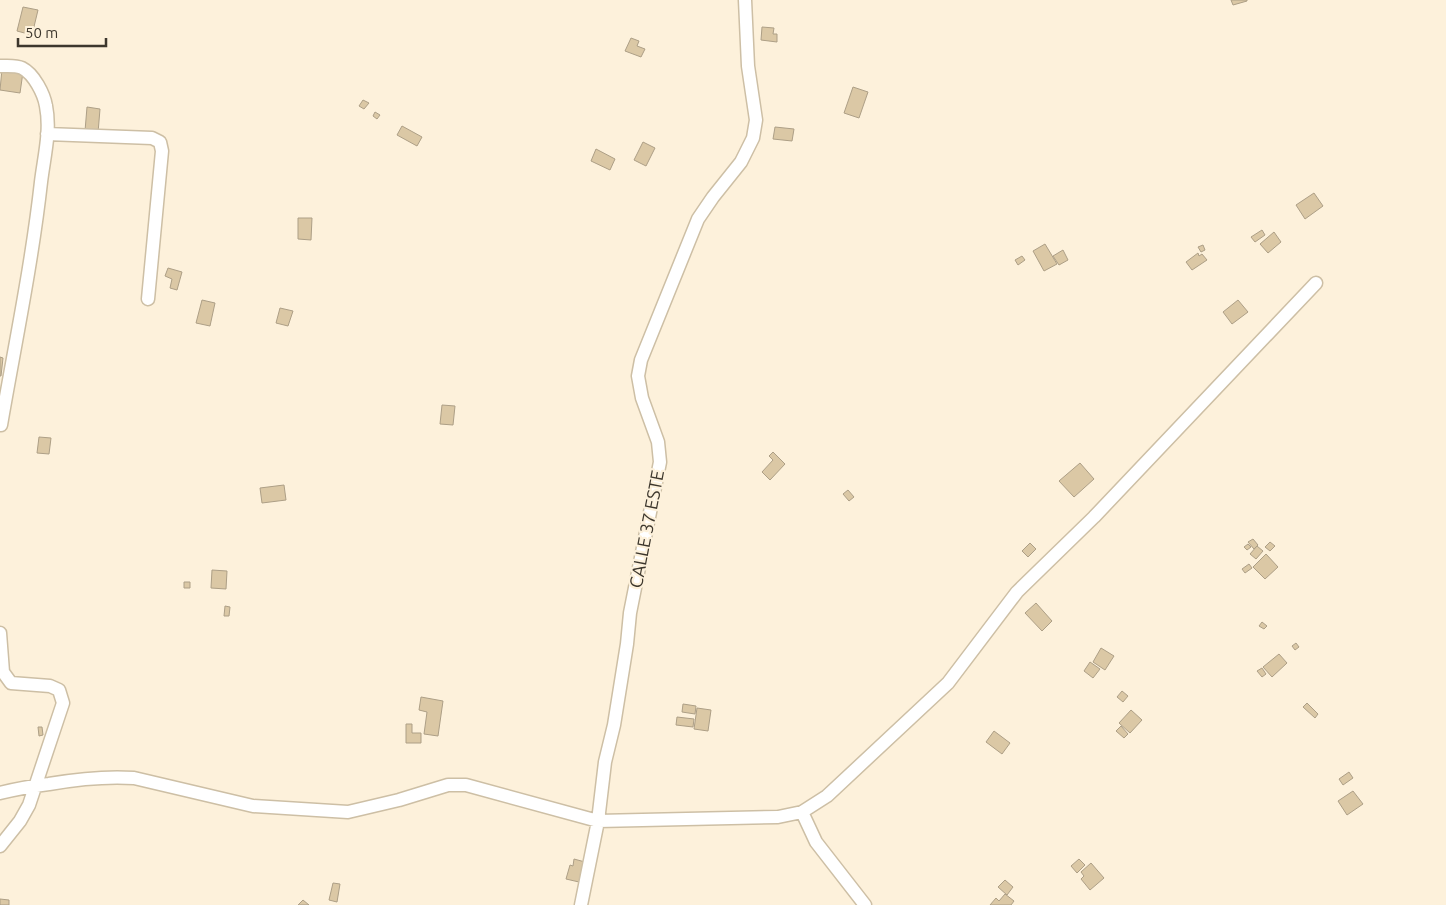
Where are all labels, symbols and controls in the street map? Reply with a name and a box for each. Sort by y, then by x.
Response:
scale bar [18,15,105,47]
text: 50 m [25,24,58,41]
street label: CALLE 37 ESTE [625,468,667,590]

